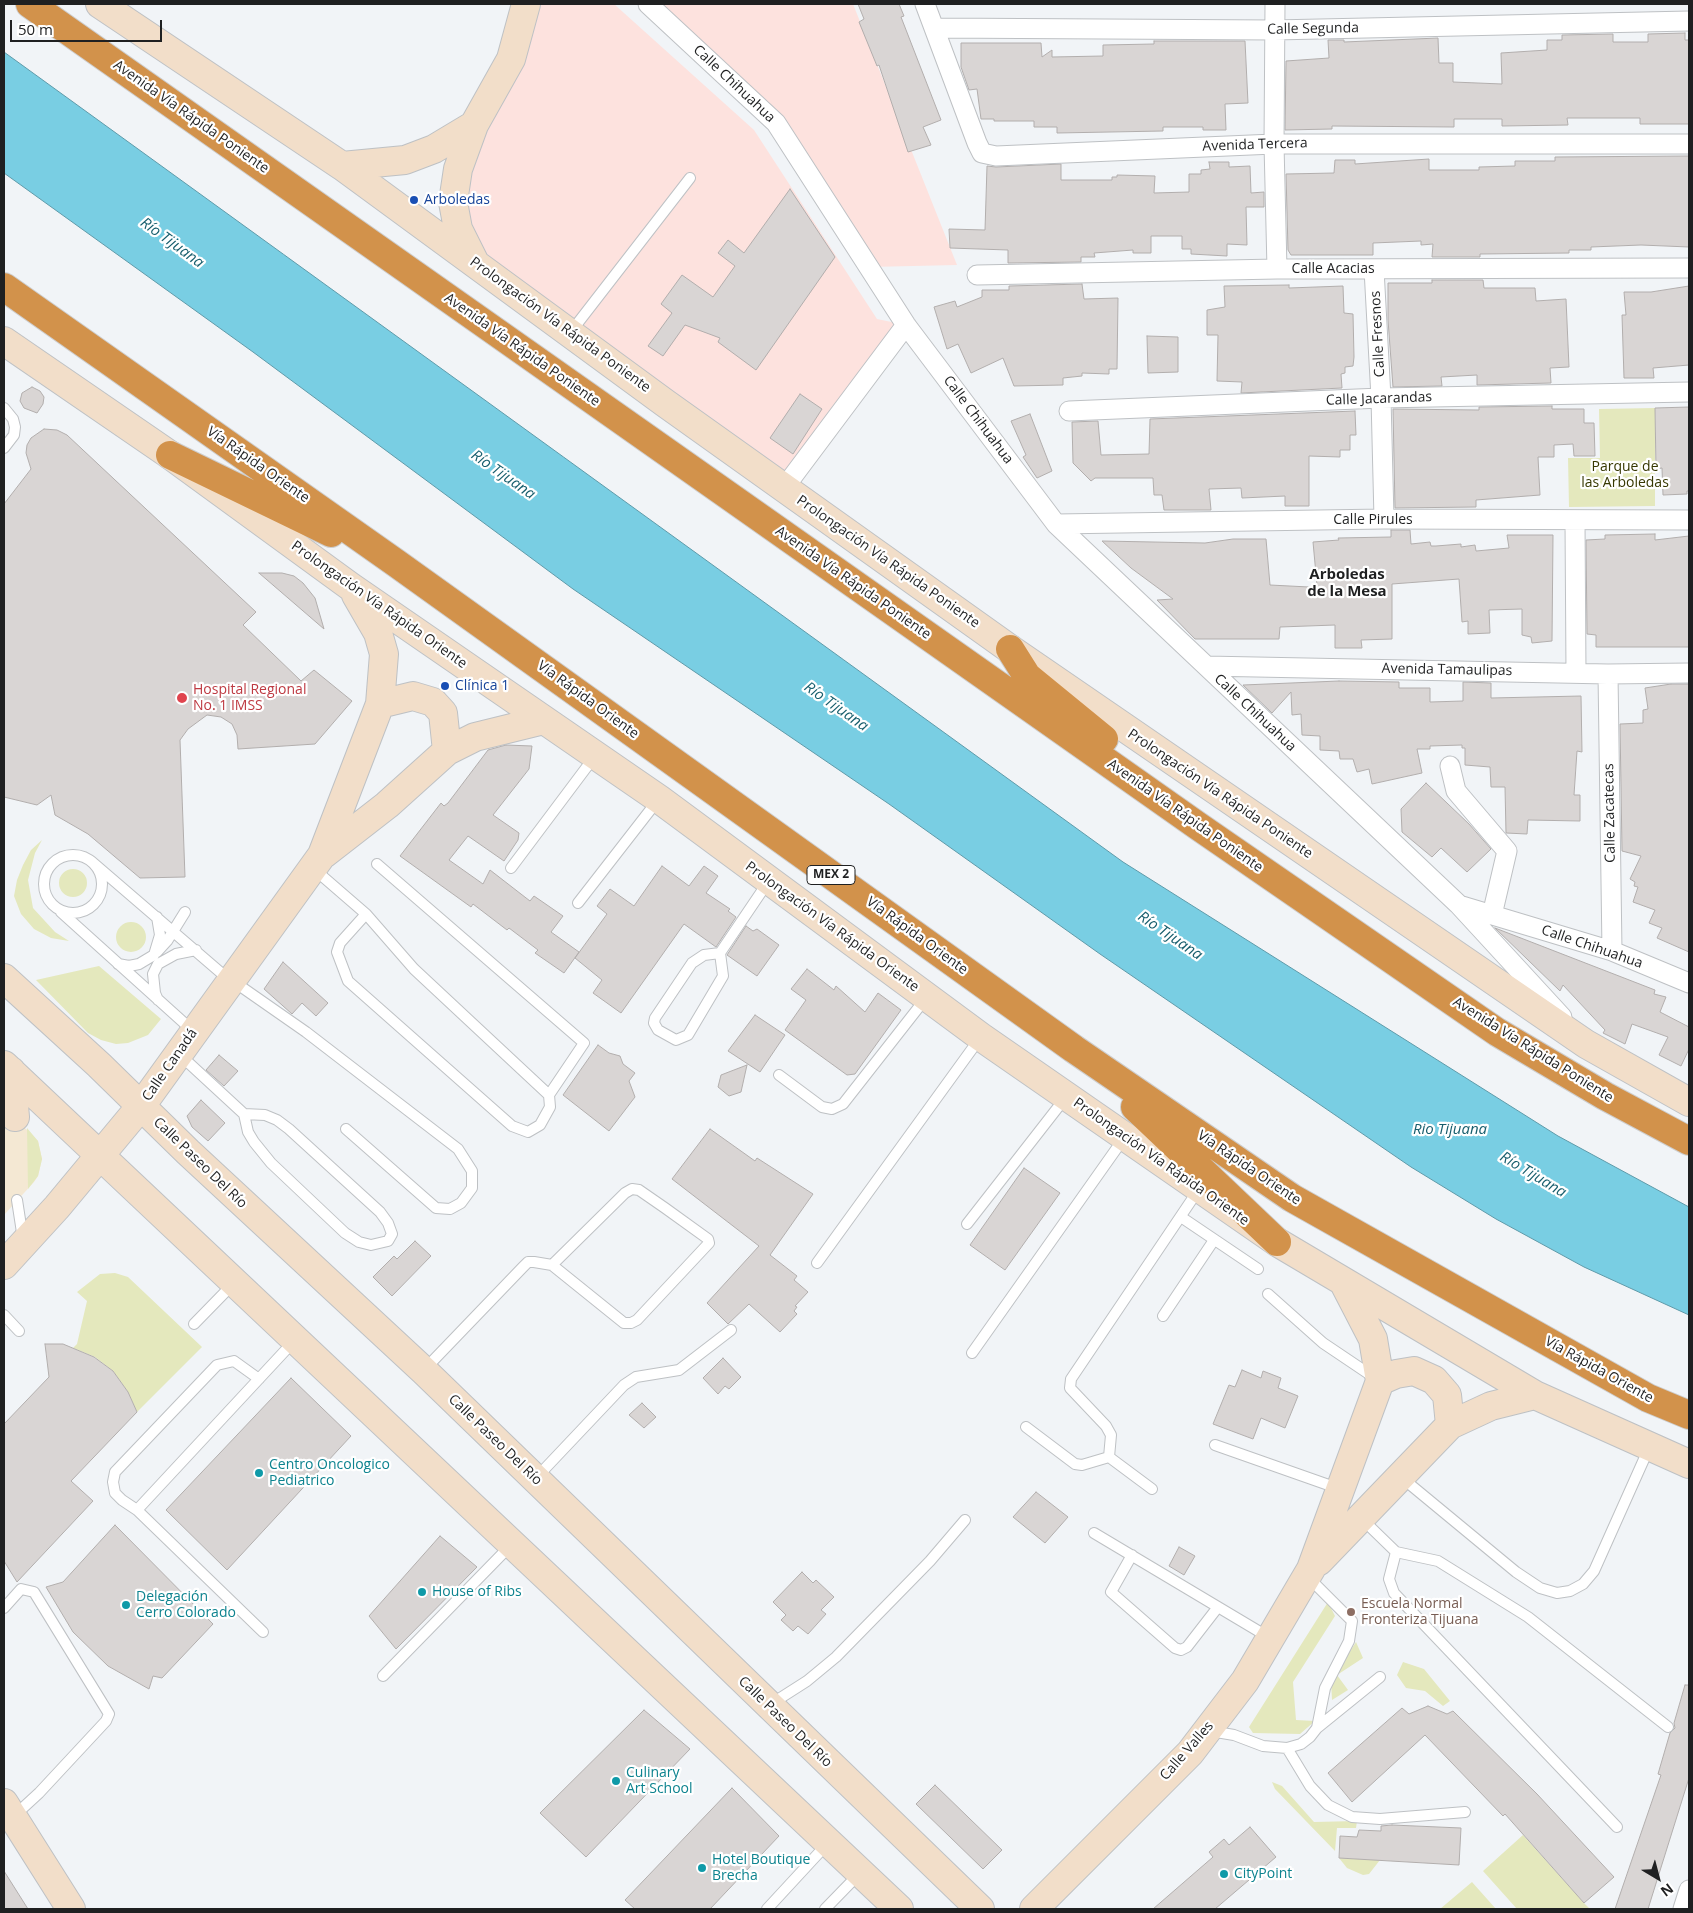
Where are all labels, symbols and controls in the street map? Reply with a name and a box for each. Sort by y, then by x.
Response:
scale bar [12,10,165,42]
text: 50 m [18,19,53,39]
street label: Calle Segunda [1267,20,1359,38]
street label: Calle Chihuahua [690,42,778,126]
street label: Avenida Vía Rápida Poniente [110,57,272,177]
street label: Avenida Tercera [1202,135,1308,155]
place label: Arboledas [424,192,490,208]
marker: Arboledas [408,194,420,206]
water label: Río Tijuana [137,214,207,272]
street label: Prolongación Vía Rápida Poniente [466,254,654,396]
street label: Calle Acacias [1291,261,1375,277]
street label: Avenida Vía Rápida Poniente [441,290,603,410]
street label: Calle Fresnos [1367,290,1389,378]
street label: Calle Chihuahua [939,373,1017,467]
street label: Calle Jacarandas [1326,389,1432,409]
street label: Vía Rápida Oriente [204,423,312,507]
water label: Río Tijuana [468,446,538,504]
park label: Parque de las Arboledas [1581,459,1669,492]
street label: Prolongación Vía Rápida Poniente [793,492,983,632]
street label: Calle Pirules [1333,512,1413,528]
street label: Avenida Vía Rápida Poniente [772,523,934,643]
street label: Prolongación Vía Rápida Oriente [288,538,470,672]
district label: Arboledas de la Mesa [1307,566,1387,601]
street label: Vía Rápida Oriente [534,658,642,742]
street label: Avenida Tamaulipas [1382,660,1512,680]
street label: Calle Chihuahua [1211,671,1299,755]
place label: Clínica 1 [455,678,509,694]
water label: Río Tijuana [801,678,871,736]
marker: Clínica 1 [439,680,451,692]
place label: Hospital Regional No. 1 IMSS [193,682,306,714]
marker: Hospital Regional No. 1 IMSS [175,691,189,705]
street label: Prolongación Vía Rápida Poniente [1124,726,1316,862]
street label: Avenida Vía Rápida Poniente [1104,756,1266,876]
street label: Calle Zacatecas [1601,763,1619,863]
street label: Prolongación Vía Rápida Oriente [742,858,922,996]
road number: MEX 2 [807,866,855,884]
street label: Vía Rápida Oriente [863,894,971,978]
water label: Río Tijuana [1134,908,1206,964]
street label: Calle Chihuahua [1539,922,1645,972]
street label: Avenida Vía Rápida Poniente [1450,994,1616,1106]
street label: Calle Canadá [139,1026,201,1104]
street label: Prolongación Vía Rápida Oriente [1070,1095,1252,1229]
street label: Calle Paseo Del Río [150,1114,250,1212]
water label: Rio Tijuana [1413,1121,1487,1139]
street label: Vía Rápida Oriente [1194,1127,1304,1209]
water label: Río Tijuana [1497,1148,1569,1202]
street label: Vía Rápida Oriente [1542,1333,1656,1407]
street label: Calle Paseo Del Río [445,1391,545,1489]
place label: Centro Oncologico Pediatrico [269,1457,390,1490]
marker: Centro Oncologico Pediatrico [253,1467,265,1479]
place label: House of Ribs [432,1584,522,1600]
marker: House of Ribs [416,1586,428,1598]
place label: Delegación Cerro Colorado [136,1589,236,1621]
place label: Escuela Normal Fronteriza Tijuana [1361,1596,1479,1628]
marker: Delegación Cerro Colorado [120,1599,132,1611]
marker: Escuela Normal Fronteriza Tijuana [1345,1606,1357,1618]
street label: Calle Paseo Del Río [735,1673,835,1771]
street label: Calle Valles [1157,1718,1217,1784]
place label: Culinary Art School [626,1765,693,1798]
marker: Culinary Art School [610,1775,622,1787]
place label: Hotel Boutique Brecha [712,1852,810,1884]
north arrow [1633,1853,1683,1903]
marker: Hotel Boutique Brecha [696,1862,708,1874]
place label: CityPoint [1234,1866,1292,1882]
marker: CityPoint [1218,1868,1230,1880]
text: N [1657,1879,1678,1901]

